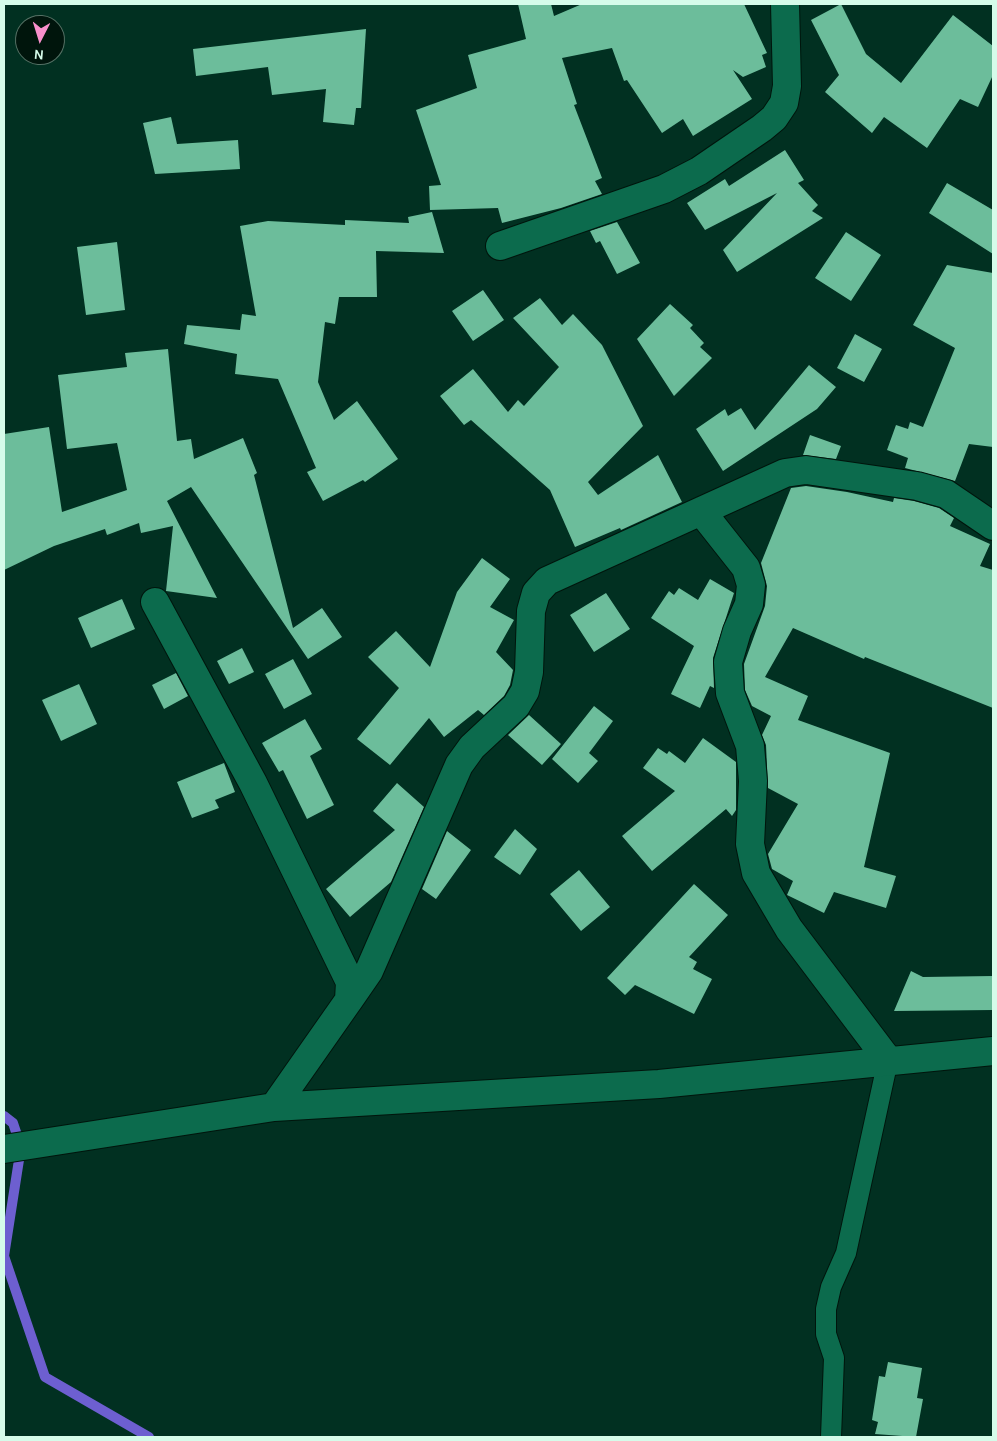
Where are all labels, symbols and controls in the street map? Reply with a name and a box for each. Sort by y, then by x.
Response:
north arrow [15,15,65,65]
text: N [33,46,44,63]

